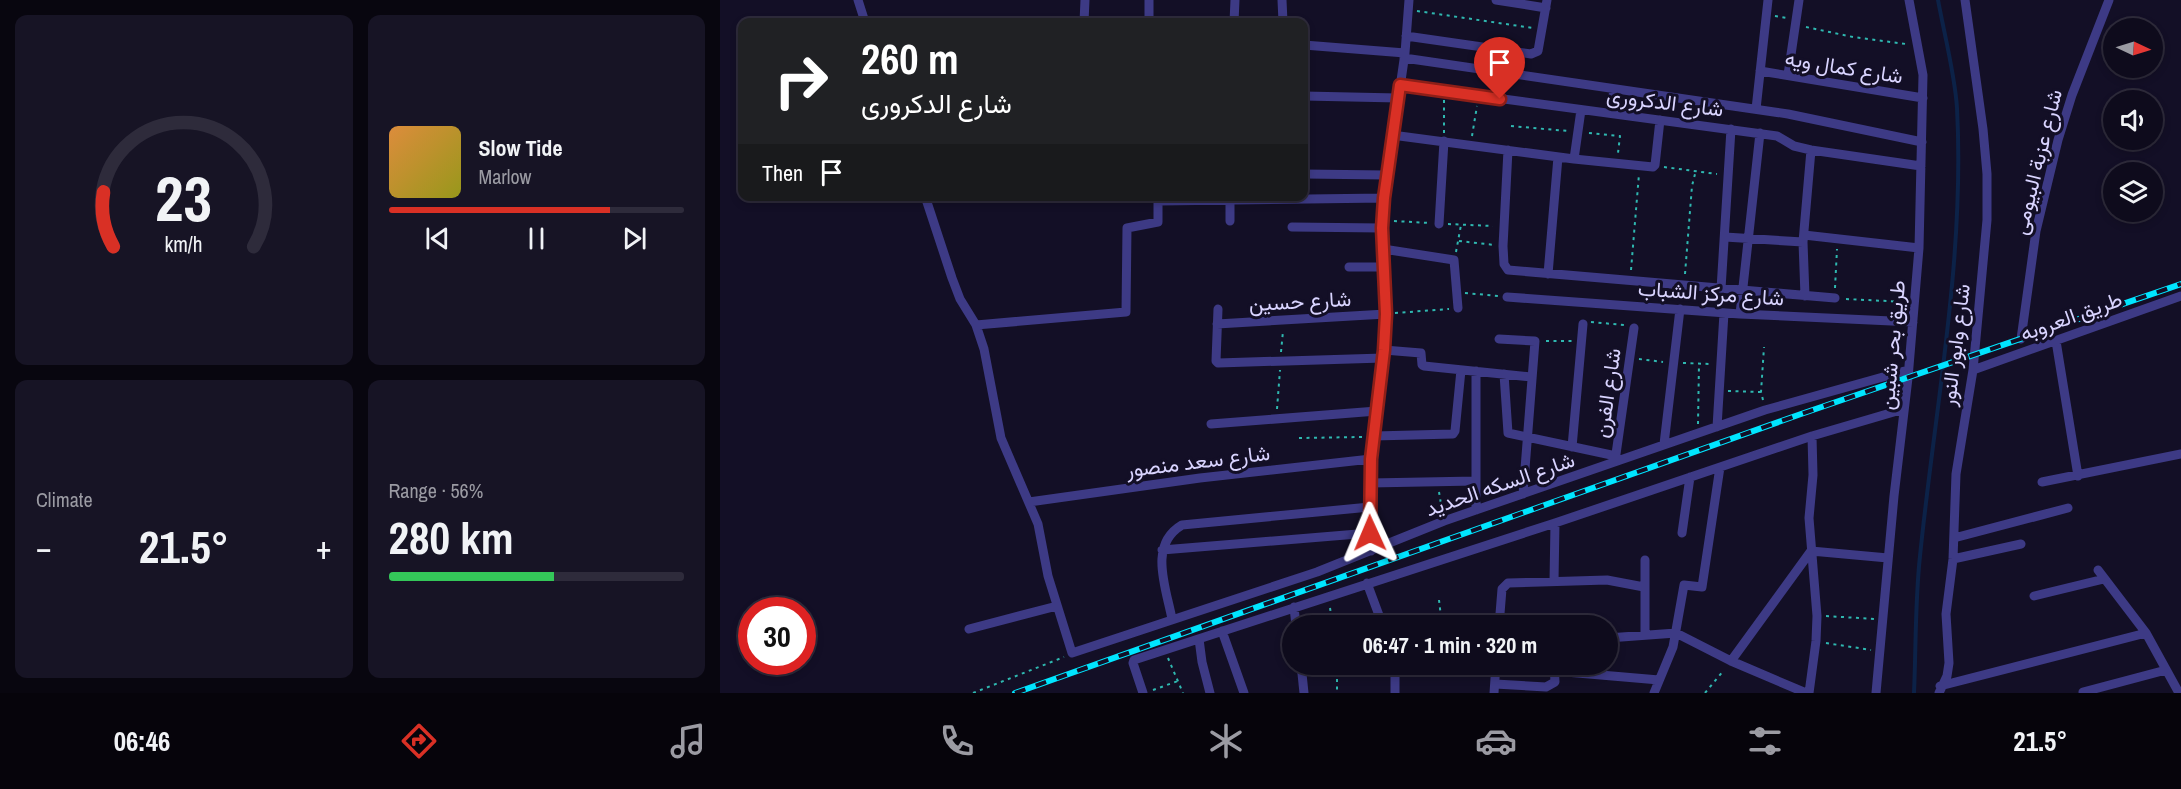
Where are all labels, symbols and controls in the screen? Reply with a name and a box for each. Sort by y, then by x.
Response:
north arrow [2103,18,2163,78]
map controls [2103,18,2163,222]
text: 260 m [861,31,959,87]
pin [1474,37,1525,99]
icon: right [762,42,840,120]
street label: شارع كمال ويه [1783,43,1905,91]
icon: arrive [1483,46,1516,79]
street label: شارع الدكرورى [1605,80,1725,124]
text: شارع الدكرورى [861,85,1012,121]
street label: شارع عزبة البيومى [2005,86,2069,238]
button: sound [2103,90,2163,150]
text: Slow Tide [479,133,562,163]
text: 23 [155,156,212,240]
icon: arrive [815,156,848,189]
text: Then [762,158,803,188]
button: layers [2103,162,2163,222]
text: Marlow [479,163,531,190]
icon: previous [421,222,454,255]
icon: pause [520,222,553,255]
icon: next [618,222,651,255]
text: km/h [165,231,203,260]
street label: شارع مركز الشباب [1637,273,1785,313]
street label: طريق بحر شبين [1872,279,1912,411]
street label: شارع وابور النور [1933,282,1977,409]
street label: شارع حسين [1248,284,1352,318]
street label: طريق العروبه [2016,284,2126,348]
street label: شارع الفرن [1586,346,1628,440]
street label: شارع سعد منصور [1124,438,1271,484]
street label: شارع السكه الحديد [1421,445,1579,523]
text: Range · 56% [389,477,483,504]
text: Climate [36,486,93,513]
position arrow [1338,501,1402,565]
text: 280 km [389,507,514,568]
text: 21.5° [139,516,229,577]
text: − [36,525,52,569]
text: + [316,525,331,569]
speed limit sign: 30 [738,597,816,675]
text: 06:47 · 1 min · 320 m [1363,630,1537,660]
icon: directions [398,720,440,762]
icon: music [667,720,709,762]
icon: phone [936,720,978,762]
icon: climate [1205,720,1247,762]
icon: car [1475,720,1517,762]
icon: filters [1744,720,1786,762]
text: 06:46 [114,723,170,759]
text: 21.5° [2013,723,2067,759]

